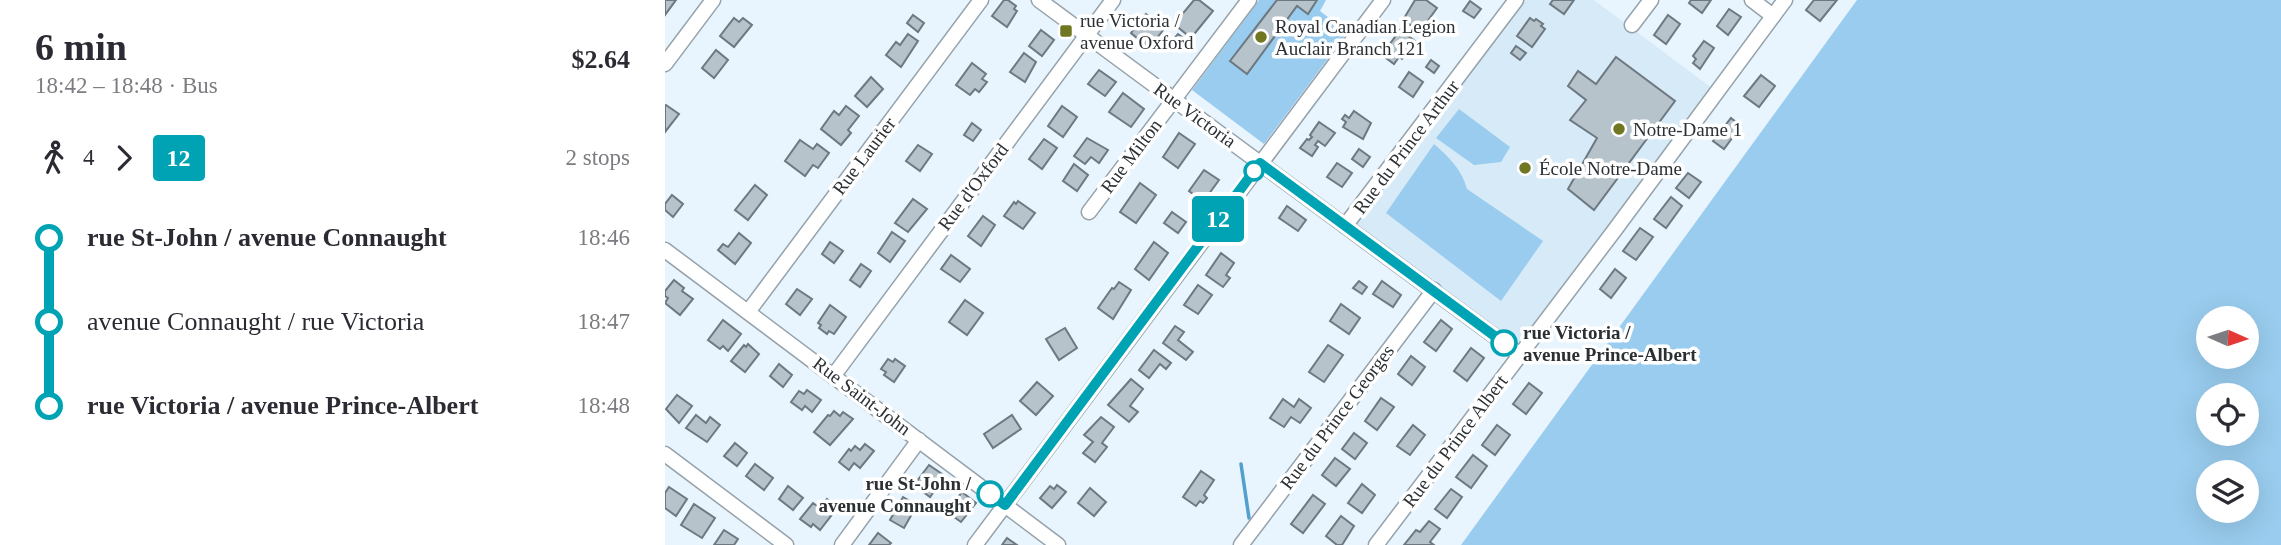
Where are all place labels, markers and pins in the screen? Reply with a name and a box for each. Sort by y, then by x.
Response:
place label: rue Victoria / avenue Oxford [1080,10,1194,53]
place label: Royal Canadian Legion Auclair Branch 121 [1275,16,1456,59]
marker: rue Victoria / avenue Oxford [1058,23,1074,39]
marker: Royal Canadian Legion Auclair Branch 121 [1253,29,1269,45]
place label: Notre-Dame 1 [1633,119,1742,140]
marker: Notre-Dame 1 [1611,121,1627,137]
place label: École Notre-Dame [1539,158,1682,179]
marker: École Notre-Dame [1517,160,1533,176]
unlabelled marker [1244,161,1264,181]
place label: rue Victoria / avenue Prince-Albert [1523,322,1697,365]
marker: rue Victoria / avenue Prince-Albert [1491,330,1517,356]
place label: rue St-John / avenue Connaught [818,473,972,516]
marker: rue St-John / avenue Connaught [977,481,1003,507]

